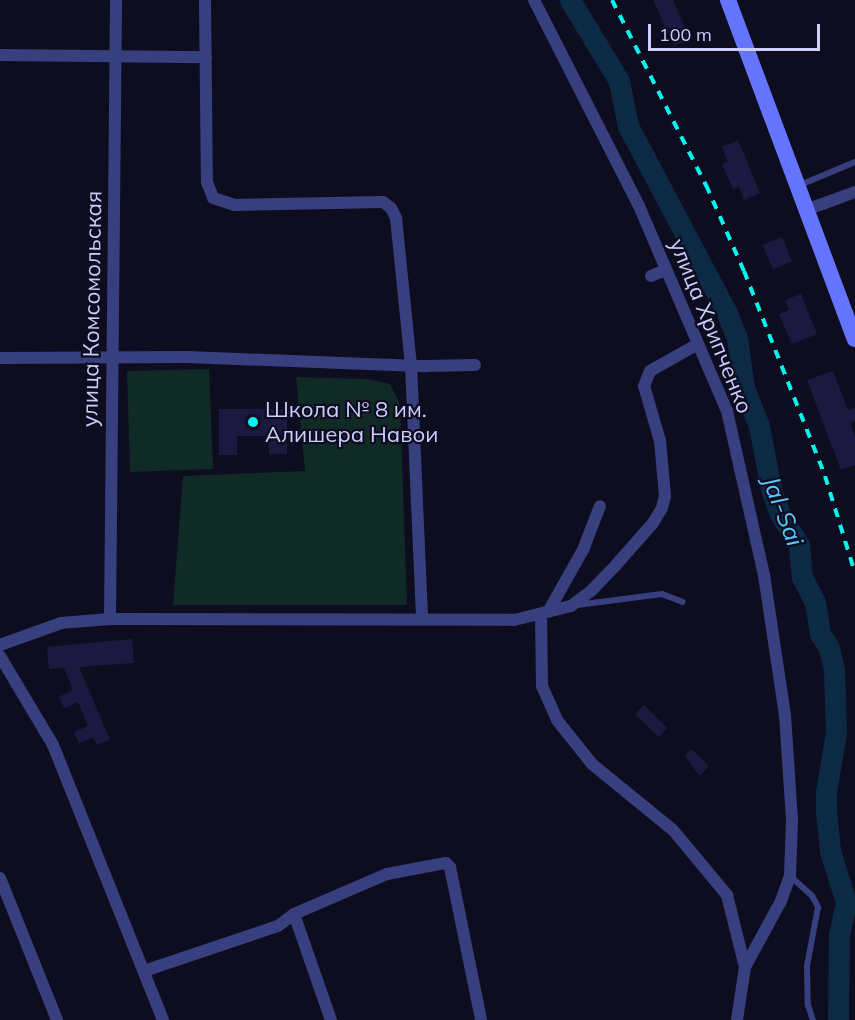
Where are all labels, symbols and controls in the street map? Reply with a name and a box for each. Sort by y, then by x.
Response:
scale bar [651,12,824,50]
text: 100 m [659,23,712,46]
street label: улица Комсомольская [77,191,107,427]
street label: улица Хрипченко [664,235,758,417]
place label: Школа № 8 им. Алишера Навои [265,396,438,448]
marker: Школа № 8 им. Алишера Навои [246,415,260,429]
water label: Jal-Sai [757,472,809,550]

